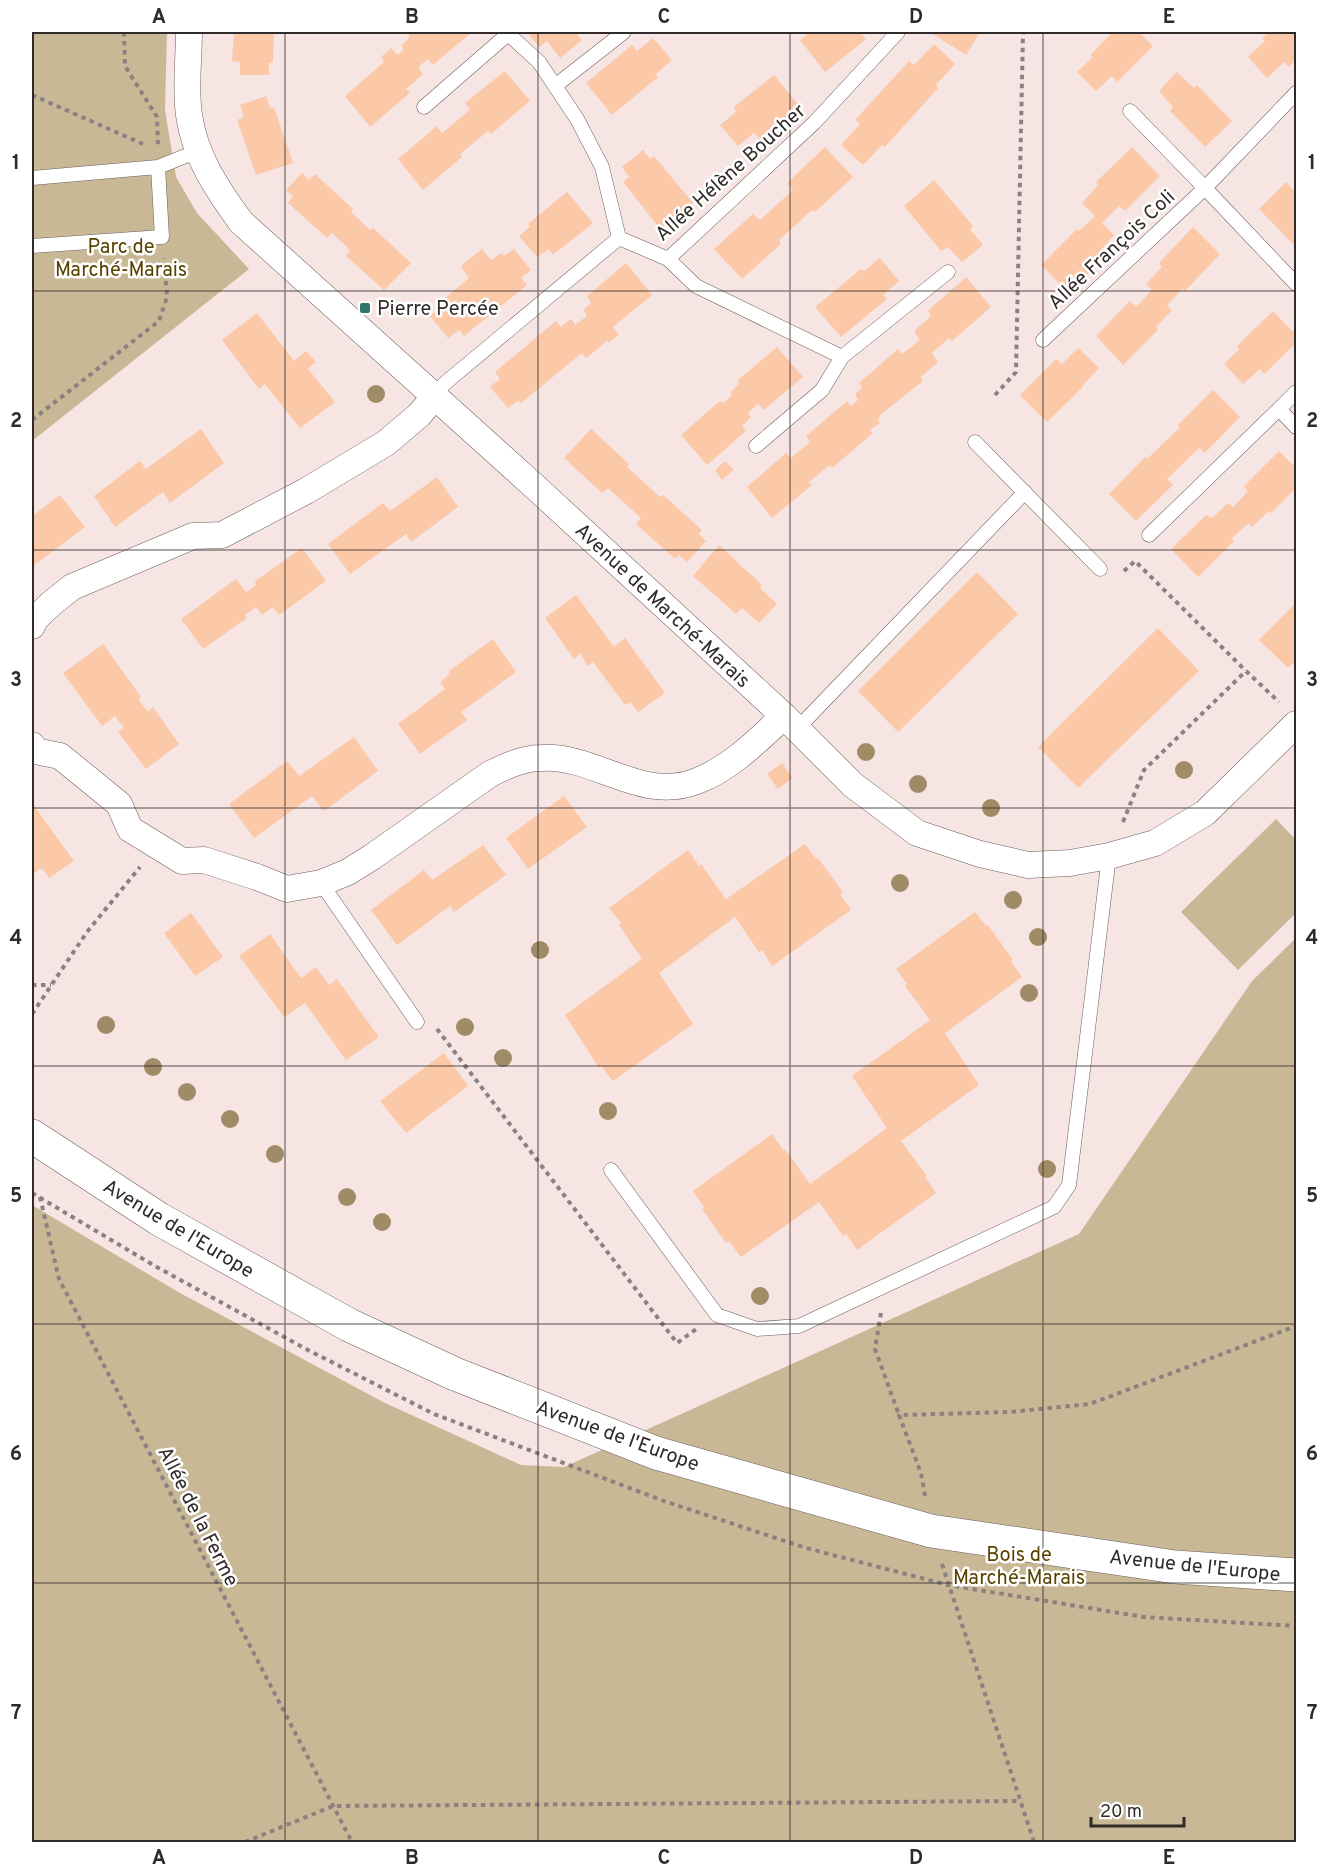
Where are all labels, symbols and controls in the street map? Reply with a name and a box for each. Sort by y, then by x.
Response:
text: A [152,5,166,31]
text: B [405,5,419,31]
text: C [658,5,670,31]
text: D [909,5,923,31]
text: E [1163,5,1175,31]
street label: Allée Hélène Boucher [651,99,812,248]
text: 1 [12,151,20,177]
text: 1 [1308,151,1316,177]
street label: Allée François Coli [1043,185,1181,316]
park label: Parc de Marché-Marais [55,235,187,284]
place label: Pierre Percée [377,297,499,323]
marker: Pierre Percée [358,301,372,315]
text: 2 [10,409,22,435]
text: 2 [1306,409,1318,435]
street label: Avenue de Marché-Marais [568,518,755,695]
text: 3 [10,668,22,694]
text: 3 [1306,668,1318,694]
text: 4 [10,926,22,952]
text: 4 [1306,926,1318,952]
street label: Avenue de l'Europe [98,1174,258,1285]
text: 5 [10,1184,22,1210]
text: 5 [1306,1184,1318,1210]
street label: Avenue de l'Europe [532,1395,703,1478]
text: 6 [10,1442,22,1468]
text: 6 [1306,1442,1318,1468]
street label: Allée de la Ferme [151,1443,244,1591]
park label: Bois de Marché-Marais [953,1543,1085,1592]
street label: Avenue de l'Europe [1108,1545,1282,1589]
text: 7 [11,1701,21,1727]
text: 7 [1307,1701,1317,1727]
scale bar [1091,1790,1184,1828]
text: 20 m [1100,1801,1142,1824]
text: A [152,1846,166,1872]
text: B [405,1846,419,1872]
text: C [658,1846,670,1872]
text: D [909,1846,923,1872]
text: E [1163,1846,1175,1872]

